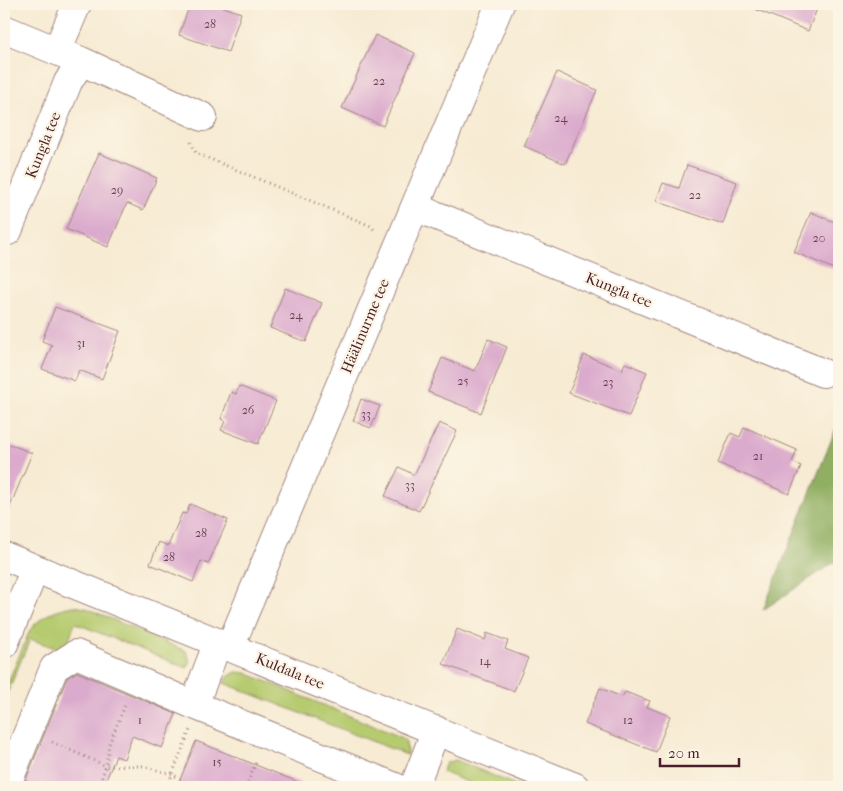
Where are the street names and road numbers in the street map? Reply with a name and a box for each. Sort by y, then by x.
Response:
street label: Kungla tee [21,109,65,181]
street label: Kungla tee [583,268,655,312]
street label: Häälinurme tee [337,275,393,376]
street label: Kuldala tee [253,649,328,693]

